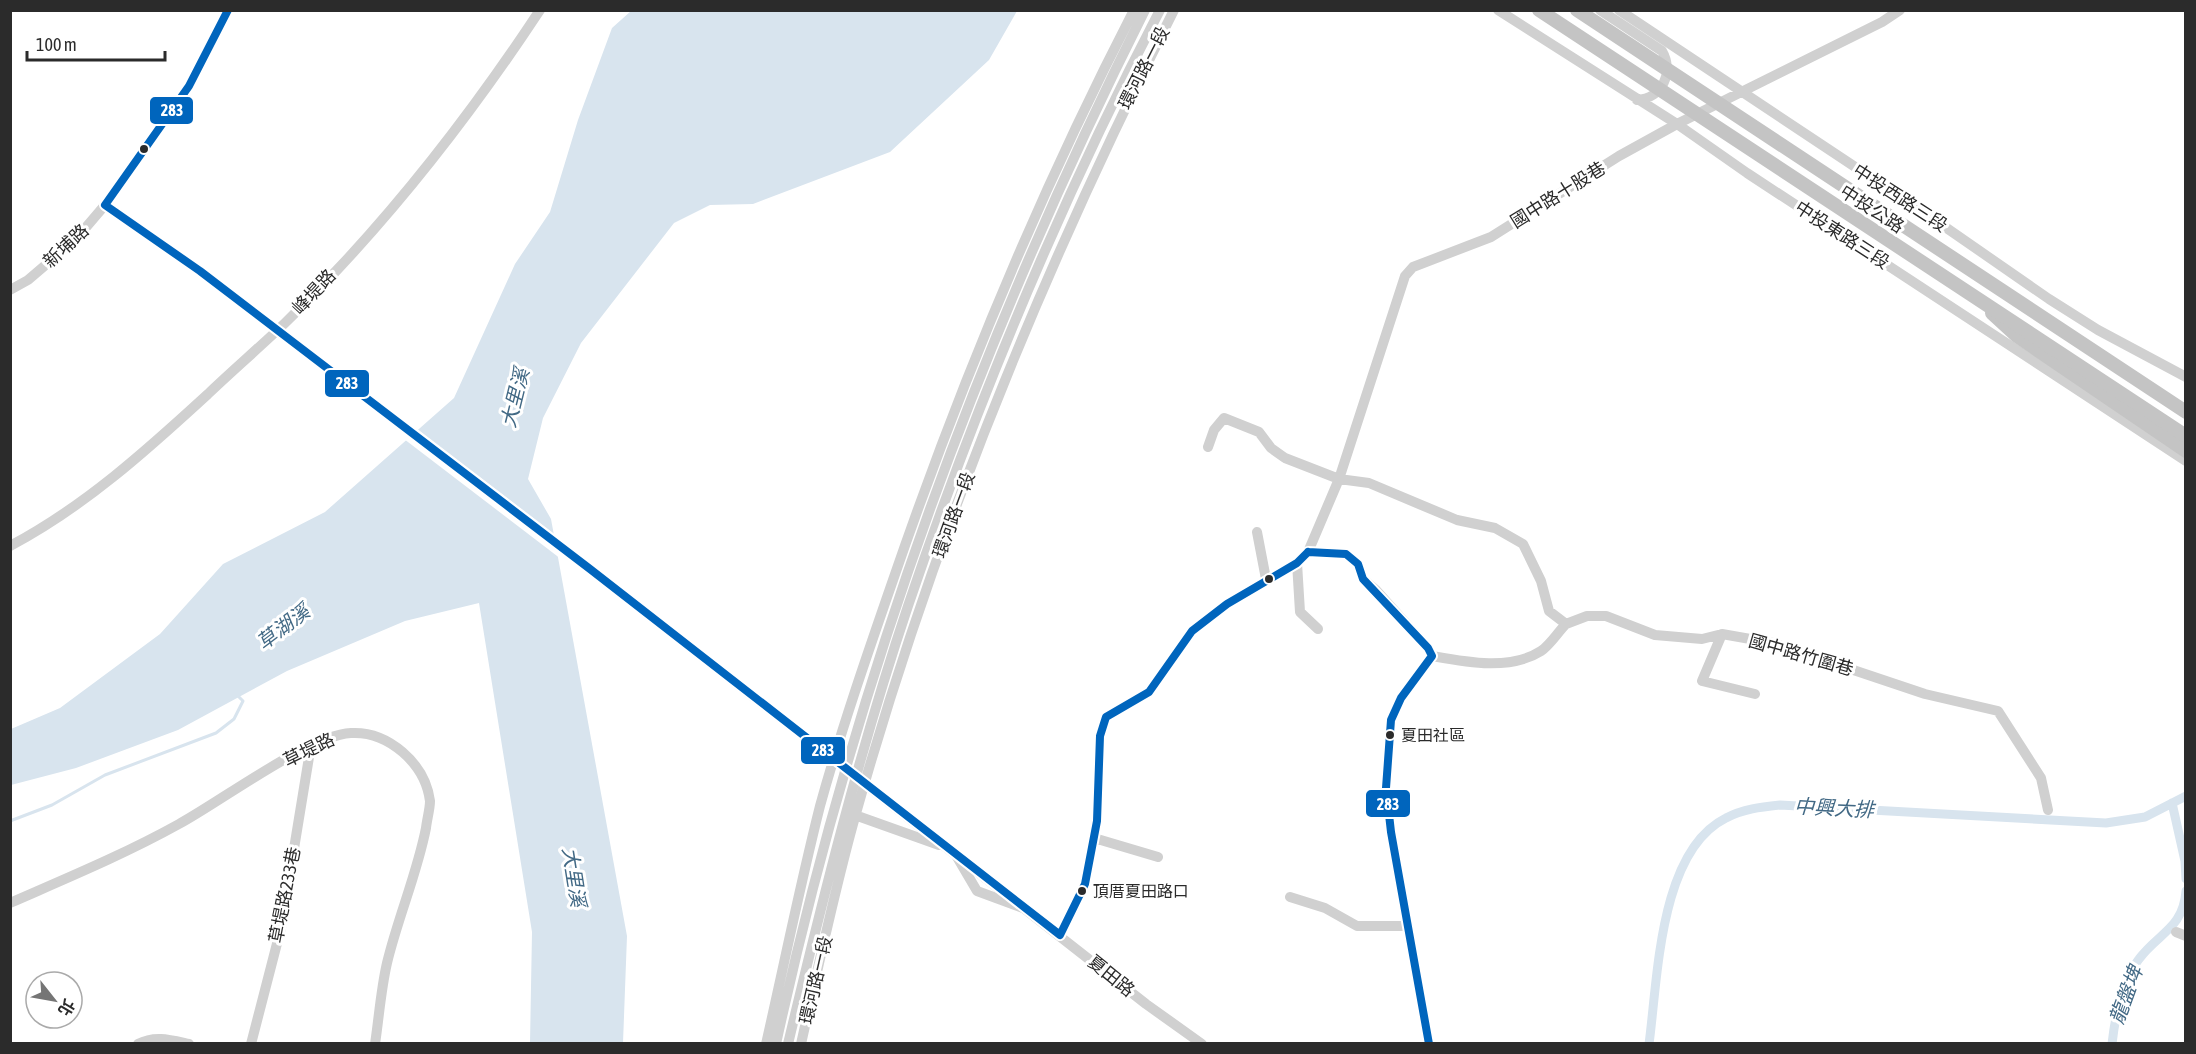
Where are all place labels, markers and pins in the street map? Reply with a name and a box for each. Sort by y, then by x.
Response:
unlabelled marker [138,143,150,155]
unlabelled marker [1263,573,1275,585]
place label: 夏田社區 [1401,726,1465,744]
marker: 夏田社區 [1384,729,1396,741]
place label: 頂厝夏田路口 [1093,882,1189,900]
marker: 頂厝夏田路口 [1076,885,1088,897]

